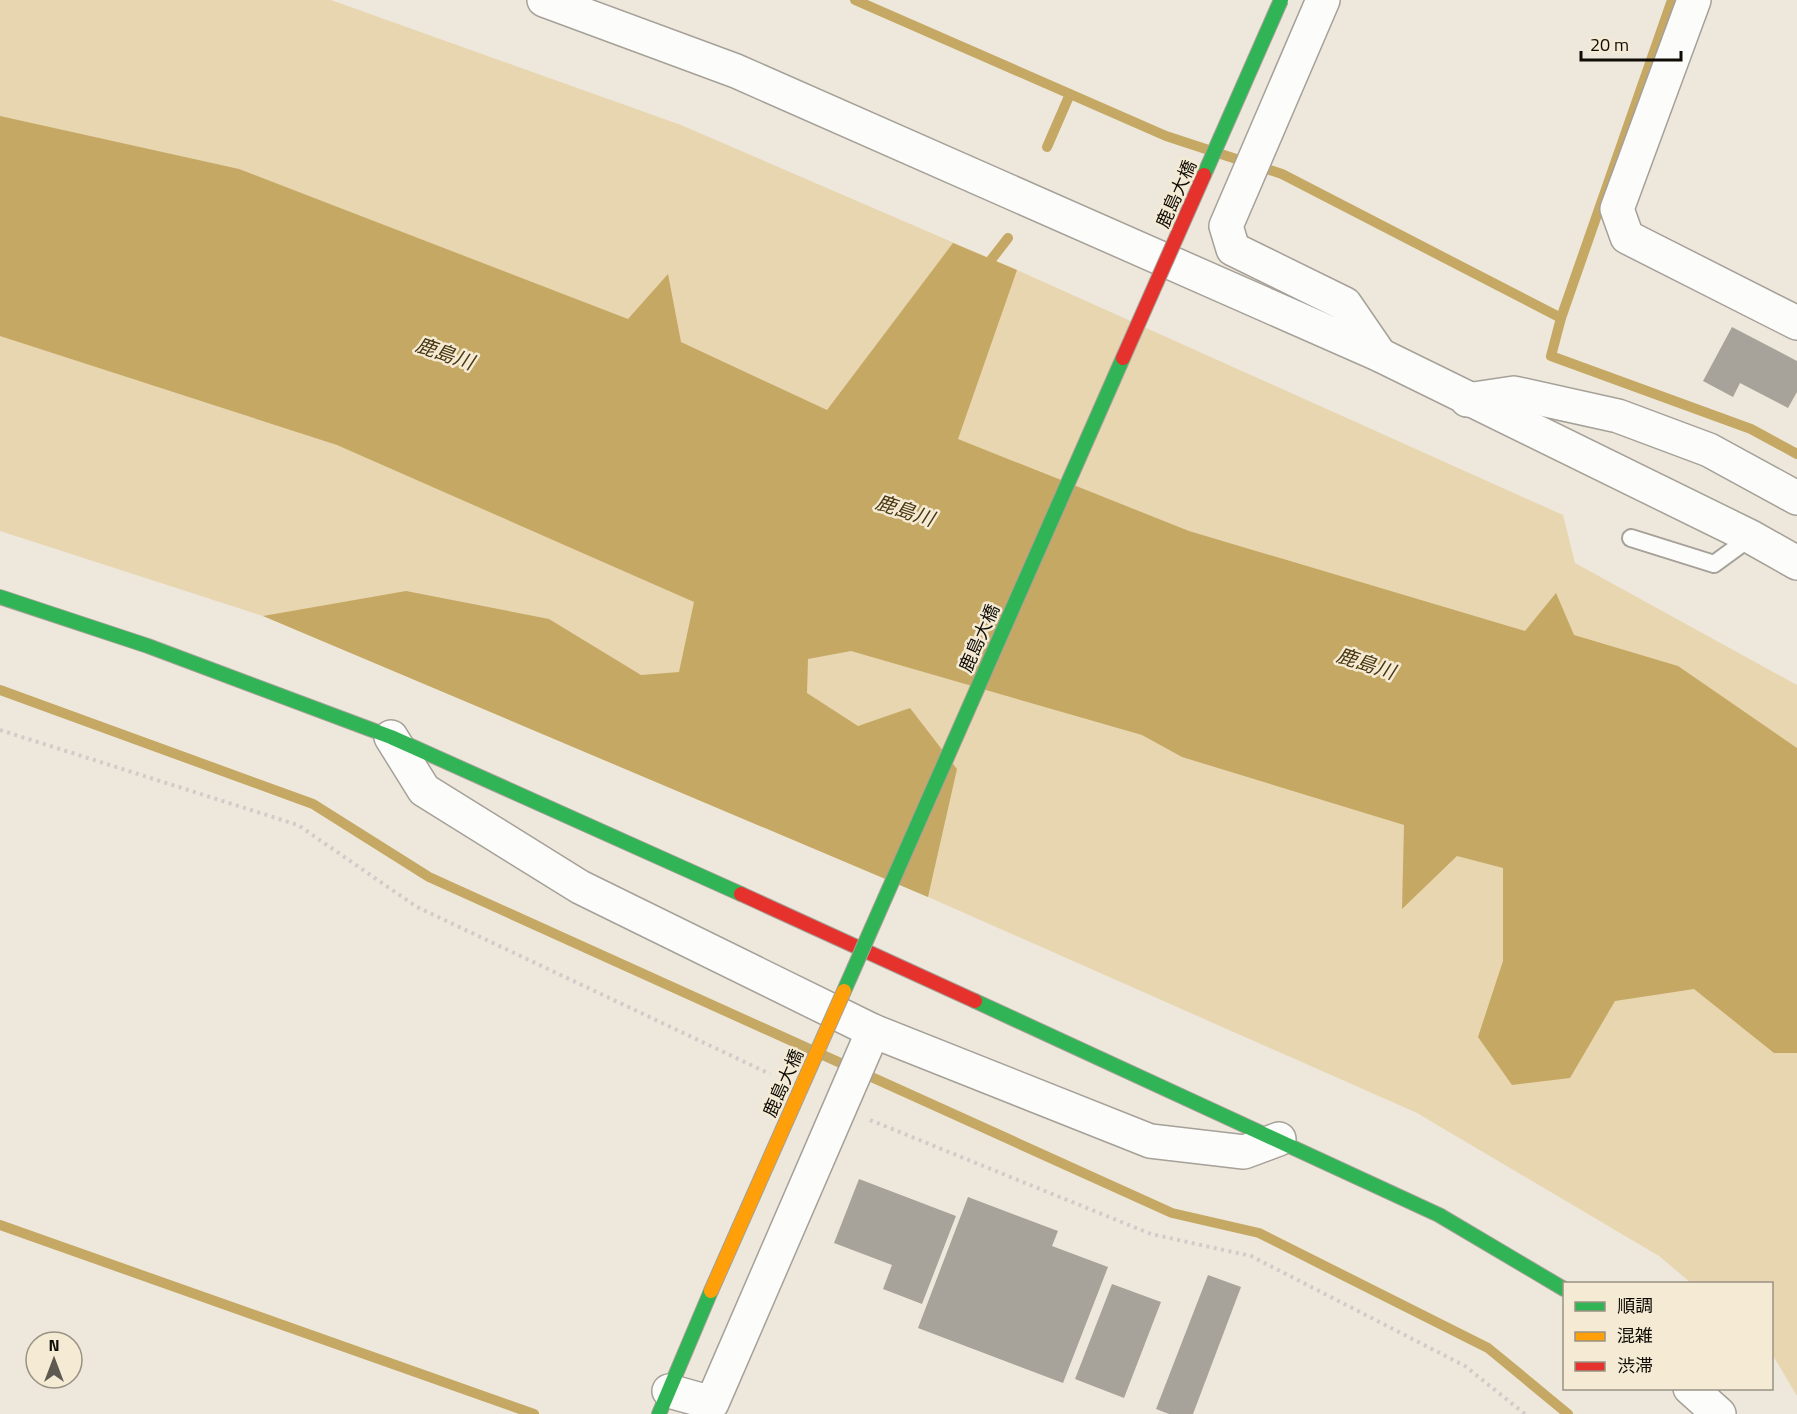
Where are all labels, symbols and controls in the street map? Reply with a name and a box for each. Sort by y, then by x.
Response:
scale bar [1581,24,1682,62]
text: 20 m [1590,31,1629,58]
street label: 鹿島大橋 [1149,156,1203,232]
water label: 鹿島川 [412,329,480,378]
water label: 鹿島川 [872,486,940,535]
street label: 鹿島大橋 [952,600,1006,676]
water label: 鹿島川 [1333,639,1401,688]
street label: 鹿島大橋 [756,1045,810,1121]
legend [1563,1282,1773,1390]
text: 順調 [1617,1292,1653,1319]
text: 混雑 [1617,1322,1653,1349]
north arrow [24,1330,84,1390]
text: N [48,1333,60,1357]
text: 渋滞 [1617,1352,1653,1379]

